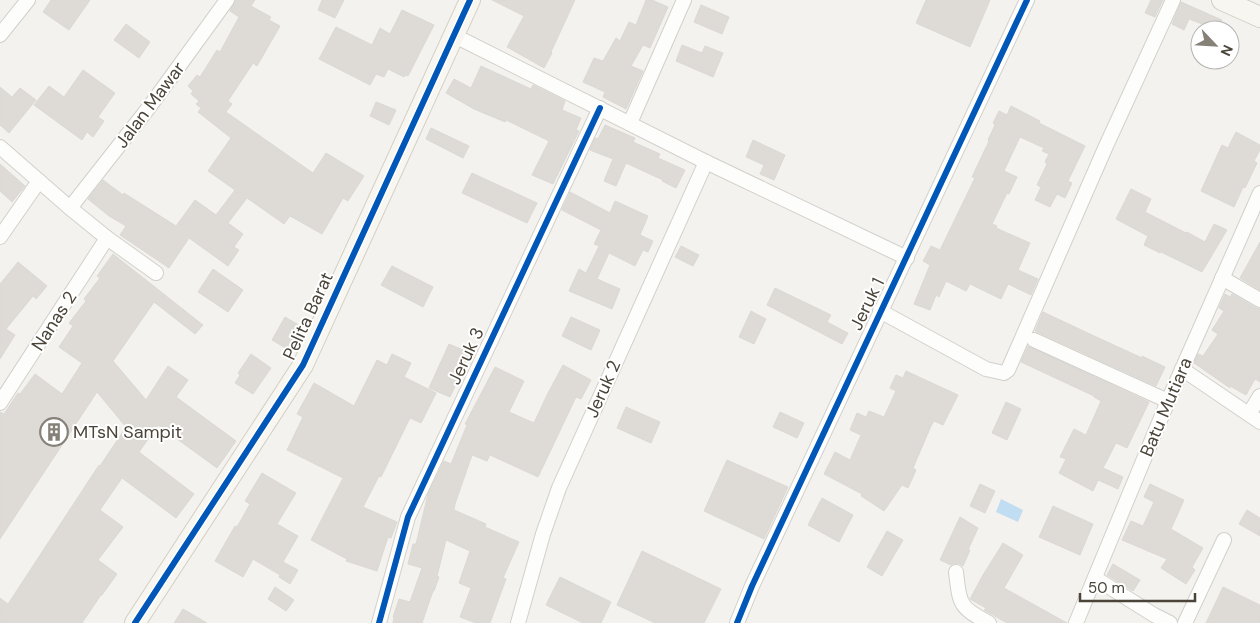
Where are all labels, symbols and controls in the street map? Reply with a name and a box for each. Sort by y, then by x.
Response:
north arrow [1190,20,1240,70]
text: N [1216,42,1237,59]
street label: Jalan Mawar [110,57,191,153]
street label: Pelita Barat [277,268,339,364]
street label: Jeruk 1 [844,274,890,334]
street label: Nanas 2 [26,287,82,355]
street label: Jeruk 3 [442,323,490,389]
street label: Batu Mutiara [1134,354,1198,460]
street label: Jeruk 2 [580,357,626,421]
building icon: MTsN Sampit [39,417,69,447]
place label: MTsN Sampit [73,420,182,444]
scale bar [1080,570,1195,602]
text: 50 m [1088,578,1125,598]

